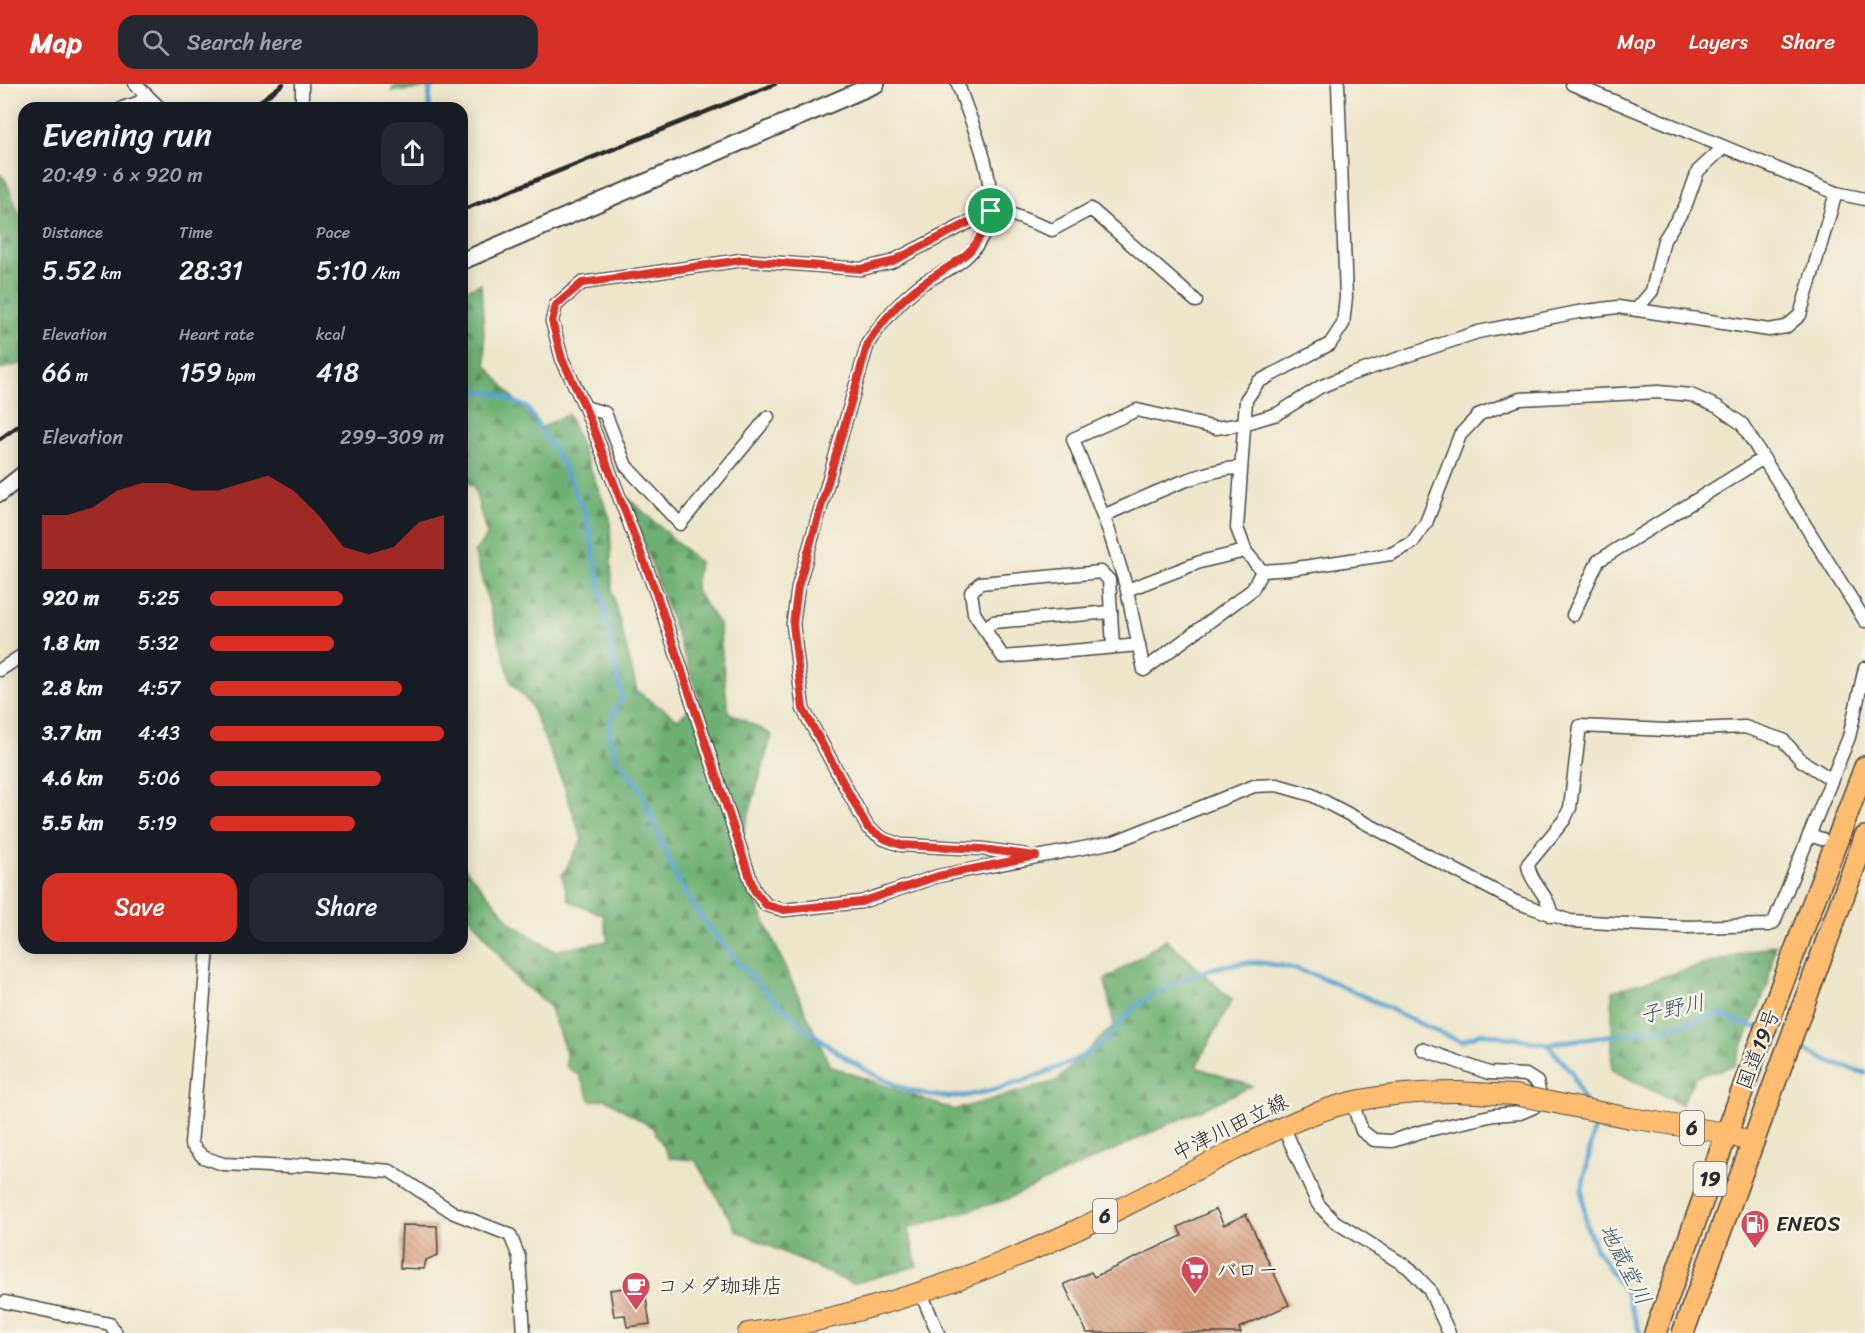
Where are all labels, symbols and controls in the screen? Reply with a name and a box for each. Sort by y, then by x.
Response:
search box [118,15,538,69]
text: Map [30,18,82,67]
text: Search here [187,23,303,62]
text: Map [1617,23,1656,61]
text: Layers [1689,23,1748,61]
text: Share [1781,23,1835,61]
icon: search [139,26,172,59]
text: Evening run [42,106,212,164]
button: share [381,122,444,185]
text: 20:49 · 6 × 920 m [42,158,203,193]
pin [965,185,1016,236]
icon: arrive [974,194,1007,227]
text: Distance [42,218,103,247]
text: Time [179,218,213,247]
text: Pace [316,218,350,247]
text: 5.52 [42,247,97,293]
text: 28:31 [179,247,243,293]
text: 5:10 [316,247,367,293]
text: km [97,259,122,288]
text: /km [367,259,400,288]
text: Elevation [42,320,107,349]
text: Heart rate [179,320,254,349]
text: kcal [316,320,345,349]
text: 66 [42,349,72,395]
text: 159 [179,349,222,395]
text: 418 [316,349,359,395]
text: m [72,361,88,390]
text: bpm [222,361,256,390]
text: Elevation [42,420,123,455]
text: 299–309 m [340,420,444,455]
text: 920 m [42,581,99,616]
text: 5:25 [138,581,180,616]
text: 1.8 km [42,626,100,661]
text: 5:32 [138,626,179,661]
text: 2.8 km [42,671,103,706]
text: 4:57 [138,671,180,706]
text: 3.7 km [42,716,102,751]
text: 4:43 [138,716,180,751]
text: 4.6 km [42,761,103,796]
text: 5:06 [138,761,180,796]
text: 5.5 km [42,806,104,841]
text: 5:19 [138,806,177,841]
button: Save [42,873,237,942]
button: Share [249,873,444,942]
water label: 子野川 [1636,983,1708,1034]
street label: 国道19号 [1725,1003,1791,1095]
street label: 中津川田立線 [1165,1082,1295,1172]
road number: 6 [1680,1111,1704,1145]
road number: 19 [1694,1162,1726,1196]
road number: 6 [1093,1199,1117,1233]
place label: ENEOS [1776,1205,1841,1243]
fuel station icon: ENEOS [1739,1208,1771,1250]
water label: 地蔵堂川 [1588,1216,1663,1312]
place label: バロー [1216,1251,1279,1289]
supermarket icon: バロー [1179,1254,1211,1296]
place label: コメダ珈琲店 [657,1267,783,1305]
cafe icon: コメダ珈琲店 [620,1270,652,1312]

